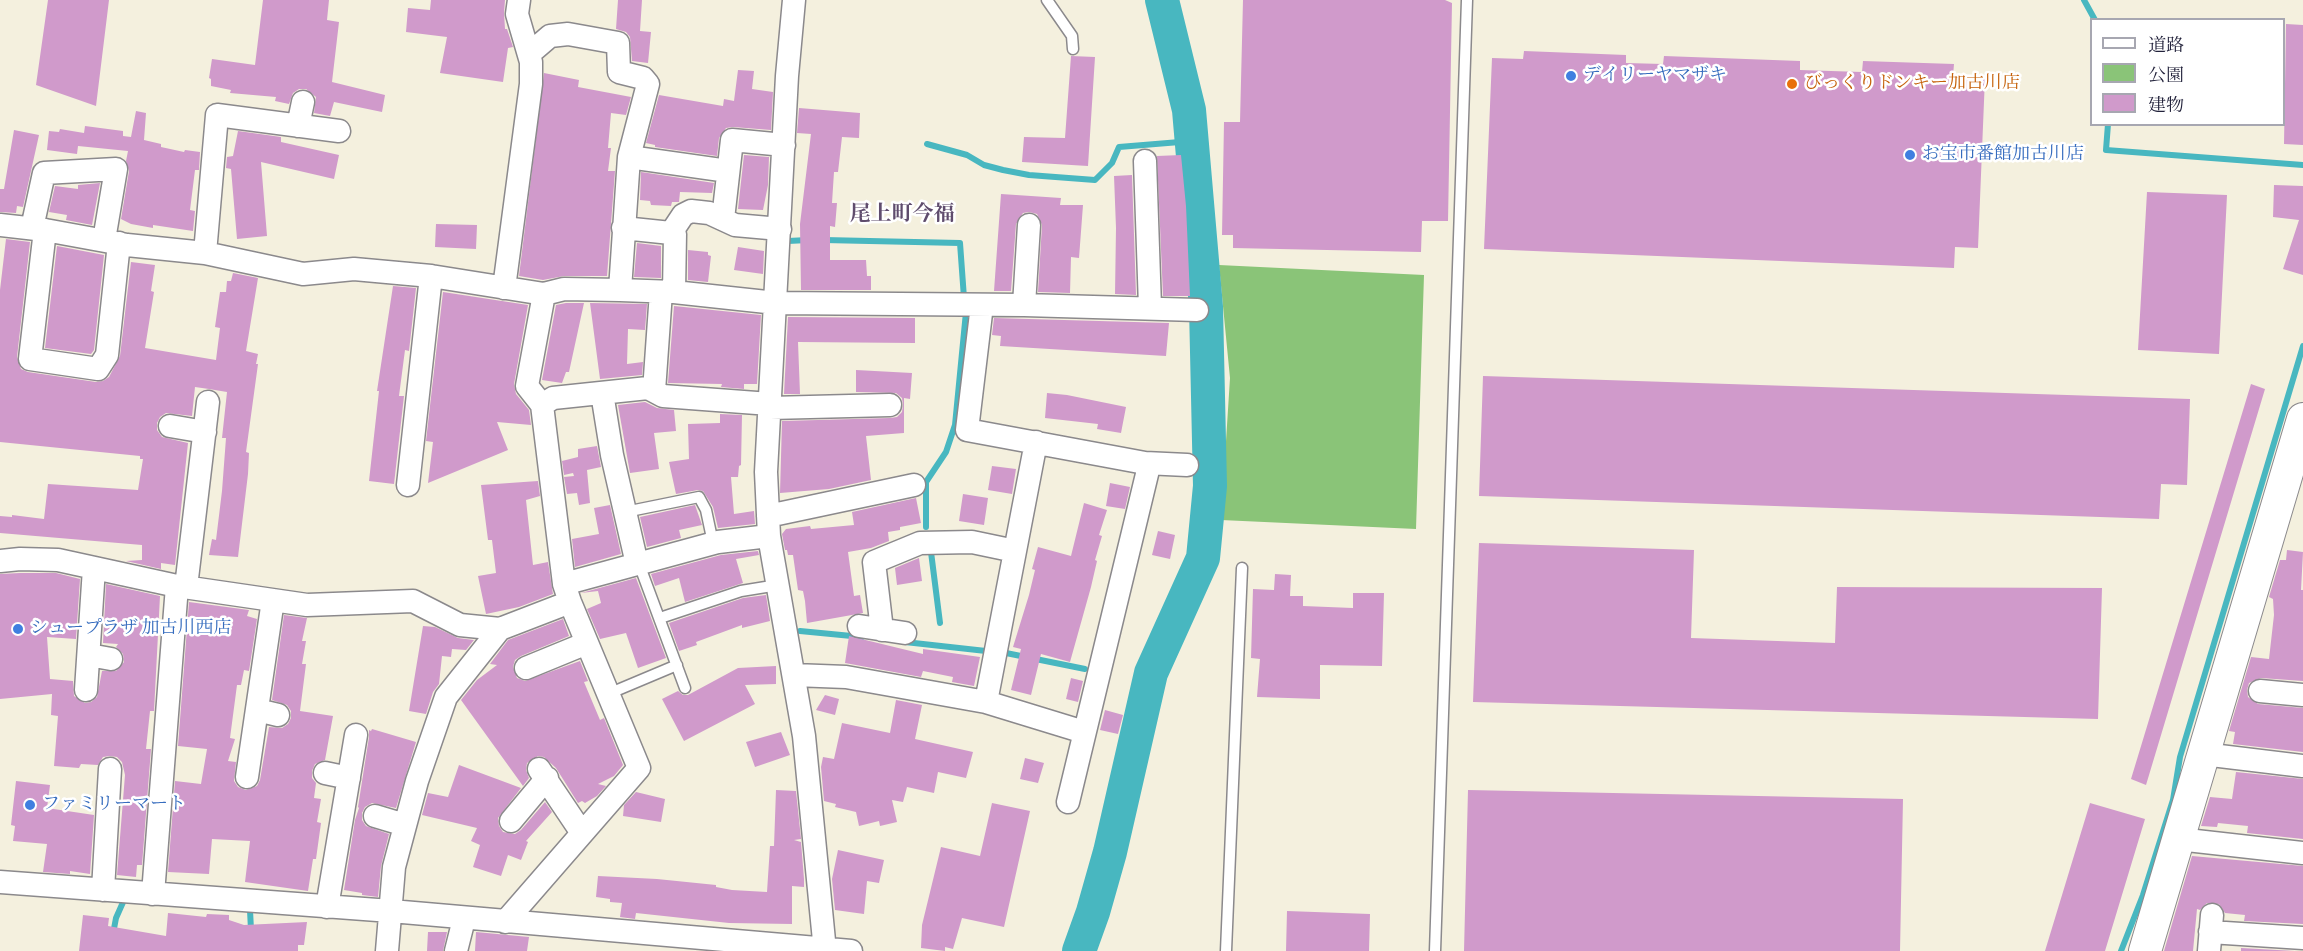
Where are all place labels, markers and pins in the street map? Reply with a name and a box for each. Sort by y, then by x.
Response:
place label: デイリーヤマザキ [1583,65,1727,87]
marker: デイリーヤマザキ [1564,69,1578,83]
place label: びっくりドンキー加古川店 [1804,73,2020,95]
marker: びっくりドンキー加古川店 [1785,77,1799,91]
place label: お宝市番館加古川店 [1922,144,2084,166]
marker: お宝市番館加古川店 [1903,148,1917,162]
place label: シュープラザ 加古川西店 [30,618,232,640]
marker: シュープラザ 加古川西店 [11,622,25,636]
place label: ファミリーマート [42,794,186,816]
marker: ファミリーマート [23,798,37,812]

